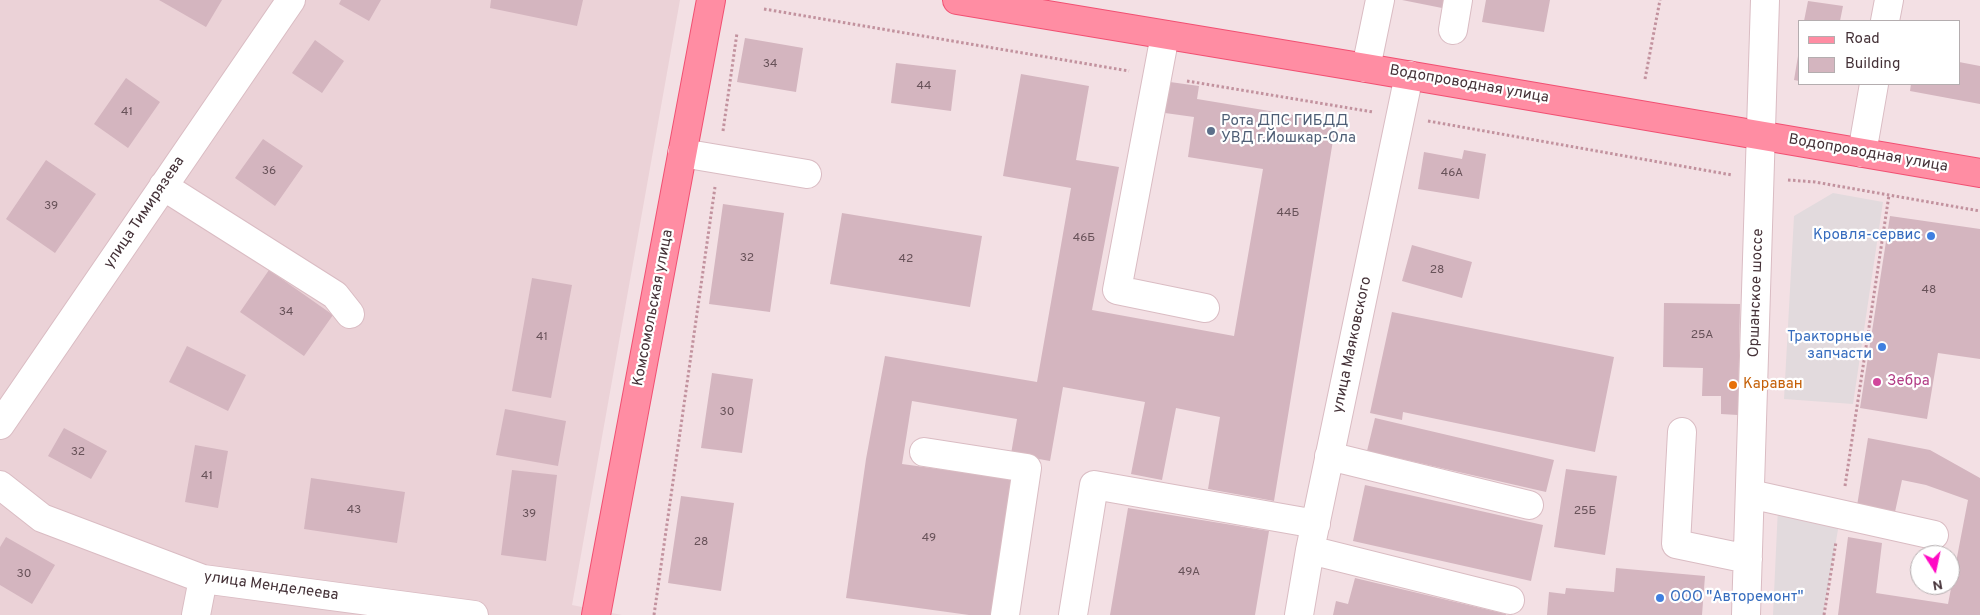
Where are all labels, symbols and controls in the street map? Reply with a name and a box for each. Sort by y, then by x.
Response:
legend [1798,20,1960,85]
text: Road [1845,30,1880,49]
text: Building [1845,55,1900,74]
house number: 34 [763,58,777,72]
street label: Водопроводная улица [1388,62,1550,108]
house number: 44 [917,80,931,94]
house number: 41 [121,106,133,120]
place label: Рота ДПС ГИБДД УВД г.Йошкар-Ола [1221,113,1356,148]
marker: Рота ДПС ГИБДД УВД г.Йошкар-Ола [1205,125,1217,137]
street label: Водопроводная улица [1787,131,1949,177]
street label: улица Тимирязева [101,153,189,273]
house number: 36 [262,165,276,179]
house number: 46А [1441,167,1463,181]
house number: 39 [44,200,58,214]
house number: 44Б [1277,207,1299,221]
place label: Кровля-сервис [1813,227,1921,245]
street label: Комсомольская улица [630,228,678,388]
street label: Оршанское шоссе [1746,228,1768,358]
marker: Кровля-сервис [1925,230,1937,242]
house number: 46Б [1073,232,1095,246]
house number: 32 [740,252,754,266]
house number: 42 [899,253,913,267]
house number: 28 [1430,264,1444,278]
street label: улица Маяковского [1330,275,1376,415]
house number: 48 [1922,284,1936,298]
house number: 34 [279,306,293,320]
house number: 25А [1691,329,1713,343]
place label: Тракторные запчасти [1787,329,1872,364]
house number: 41 [536,331,548,345]
marker: Тракторные запчасти [1876,341,1888,353]
place label: Зебра [1887,373,1930,391]
place label: Караван [1743,376,1803,394]
marker: Зебра [1871,376,1883,388]
marker: Караван [1727,379,1739,391]
house number: 30 [720,406,734,420]
house number: 32 [71,446,85,460]
house number: 41 [201,470,213,484]
house number: 43 [347,504,361,518]
house number: 25Б [1574,505,1596,519]
house number: 39 [522,508,536,522]
house number: 49 [922,532,936,546]
house number: 28 [694,536,708,550]
north arrow [1910,545,1960,595]
house number: 49А [1178,566,1200,580]
house number: 30 [17,568,31,582]
street label: улица Менделеева [202,569,340,605]
text: N [1931,575,1944,594]
place label: ООО "Авторемонт" [1670,589,1804,607]
marker: ООО "Авторемонт" [1654,592,1666,604]

